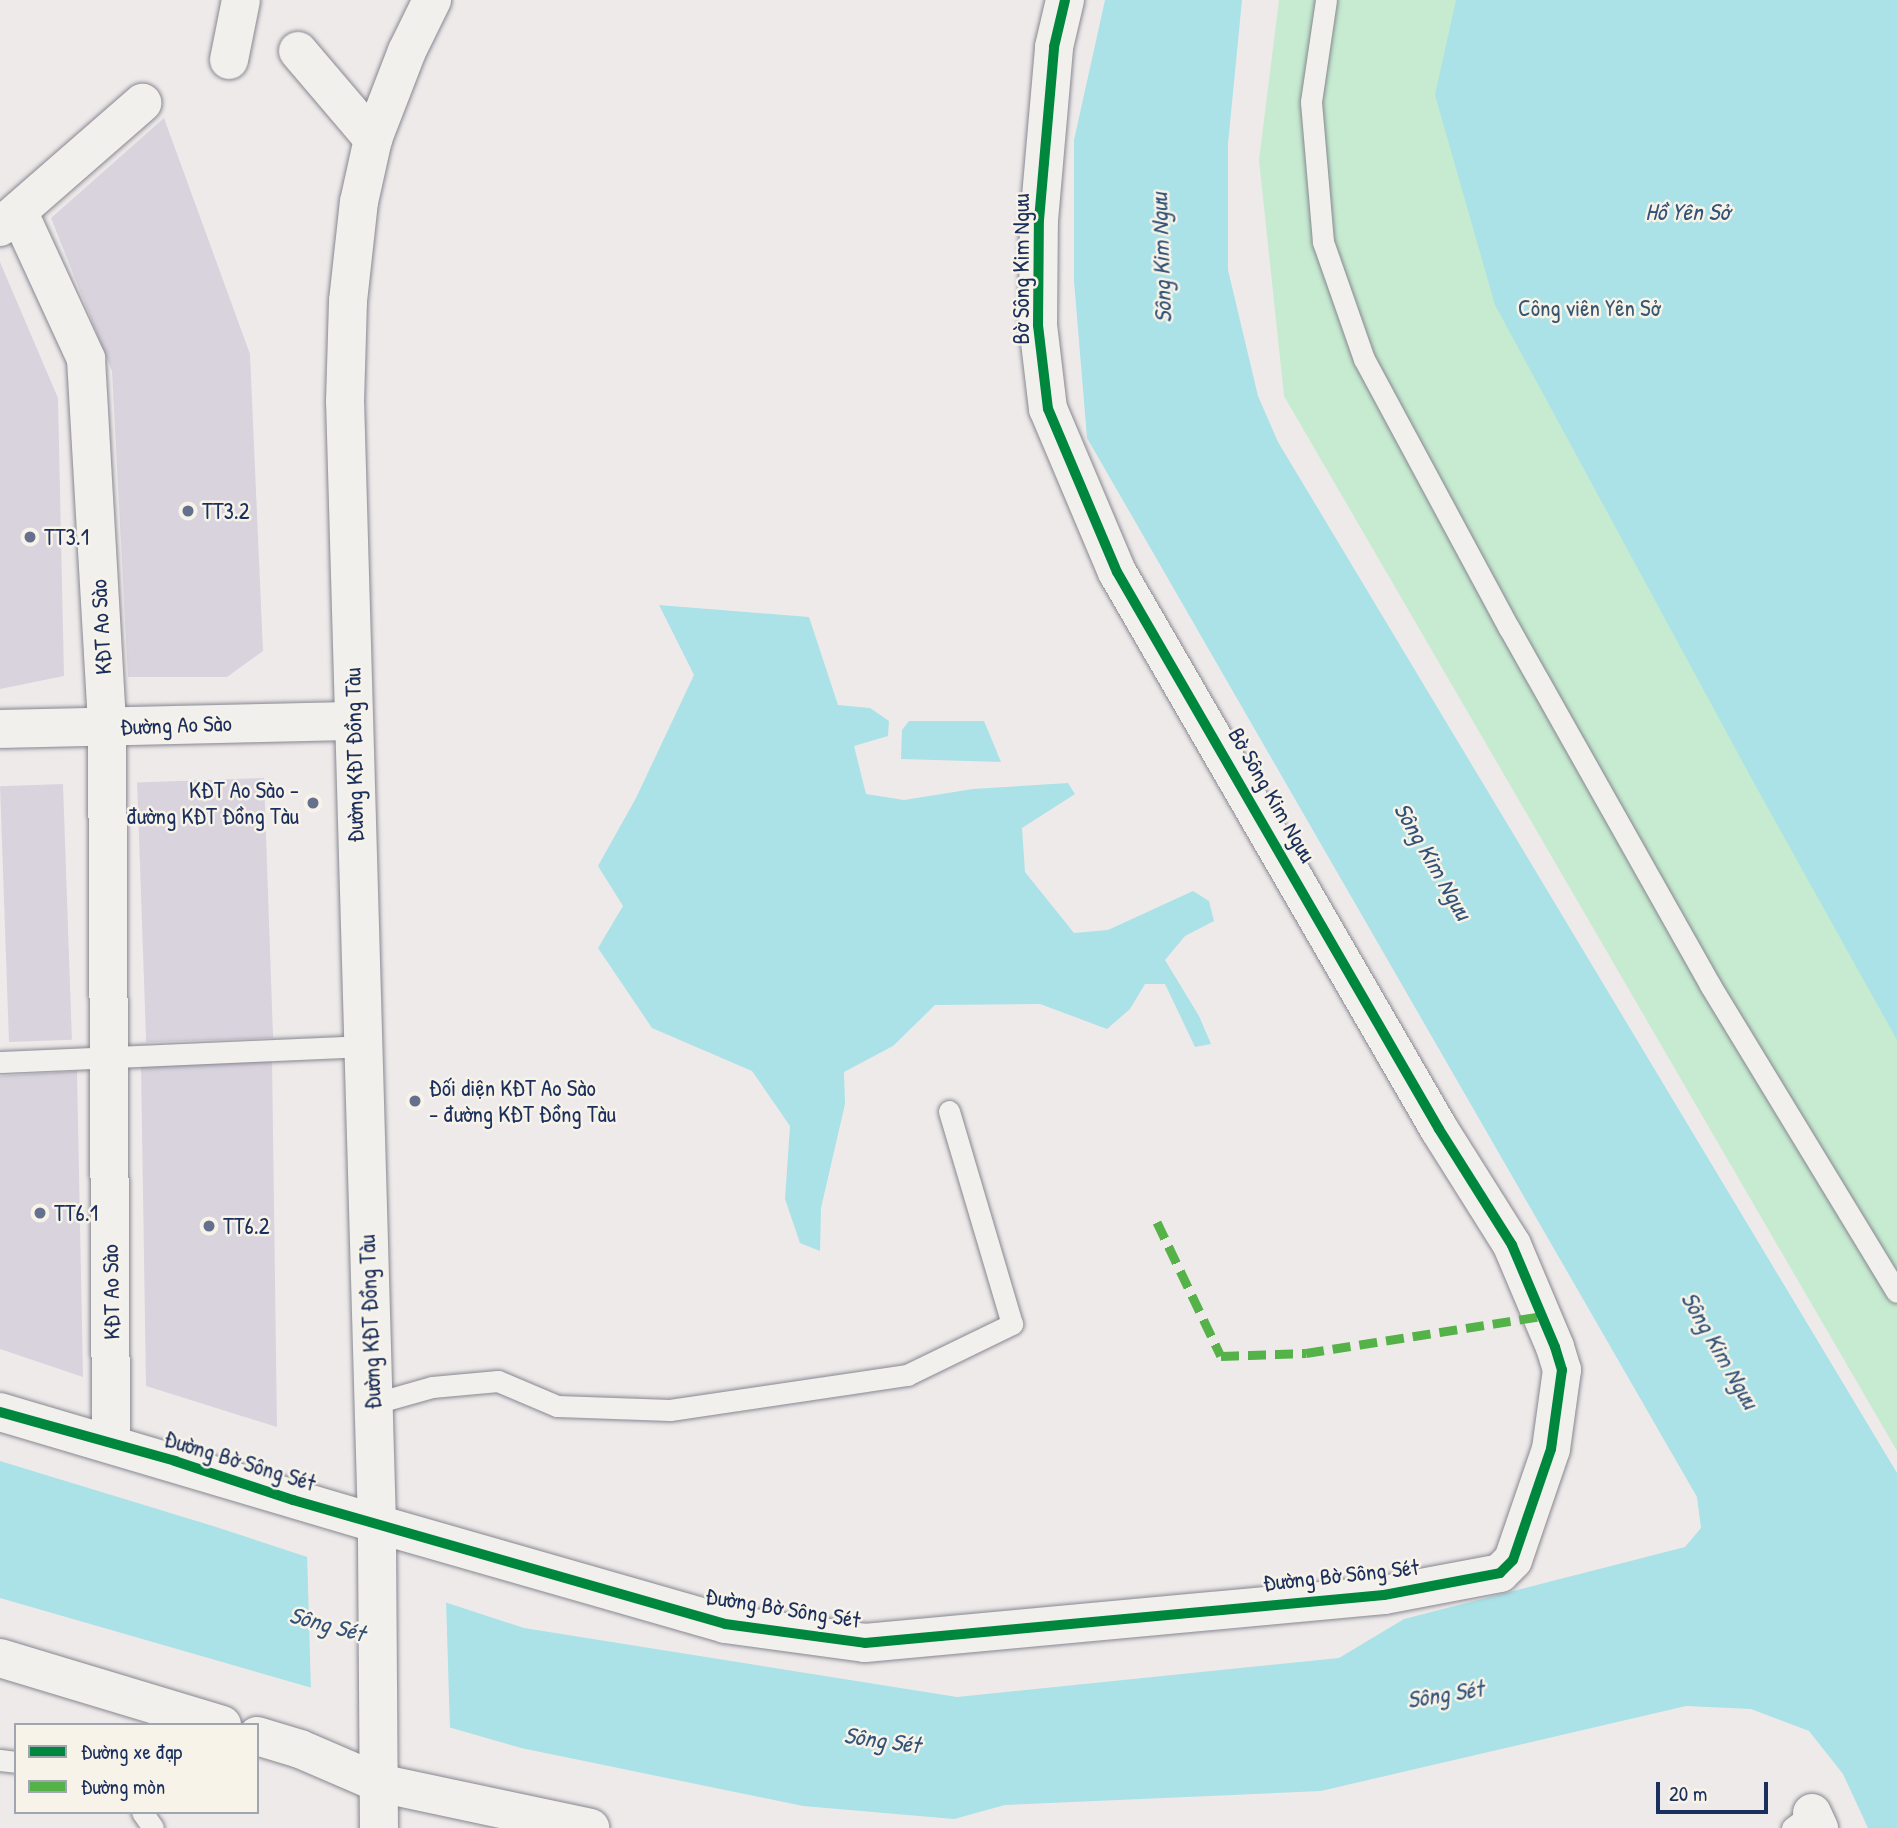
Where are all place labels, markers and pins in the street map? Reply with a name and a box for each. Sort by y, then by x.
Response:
place label: TT3.2 [202,497,250,525]
marker: TT3.2 [180,503,196,519]
place label: TT3.1 [44,523,89,551]
marker: TT3.1 [22,529,38,545]
place label: KĐT Ao Sào - đường KĐT Đồng Tàu [127,776,299,830]
marker: KĐT Ao Sào - đường KĐT Đồng Tàu [305,795,321,811]
place label: Đối diện KĐT Ao Sào - đường KĐT Đồng Tàu [429,1074,616,1128]
marker: Đối diện KĐT Ao Sào - đường KĐT Đồng Tàu [407,1093,423,1109]
place label: TT6.1 [54,1199,98,1227]
marker: TT6.1 [32,1205,48,1221]
place label: TT6.2 [223,1212,269,1240]
marker: TT6.2 [201,1218,217,1234]

